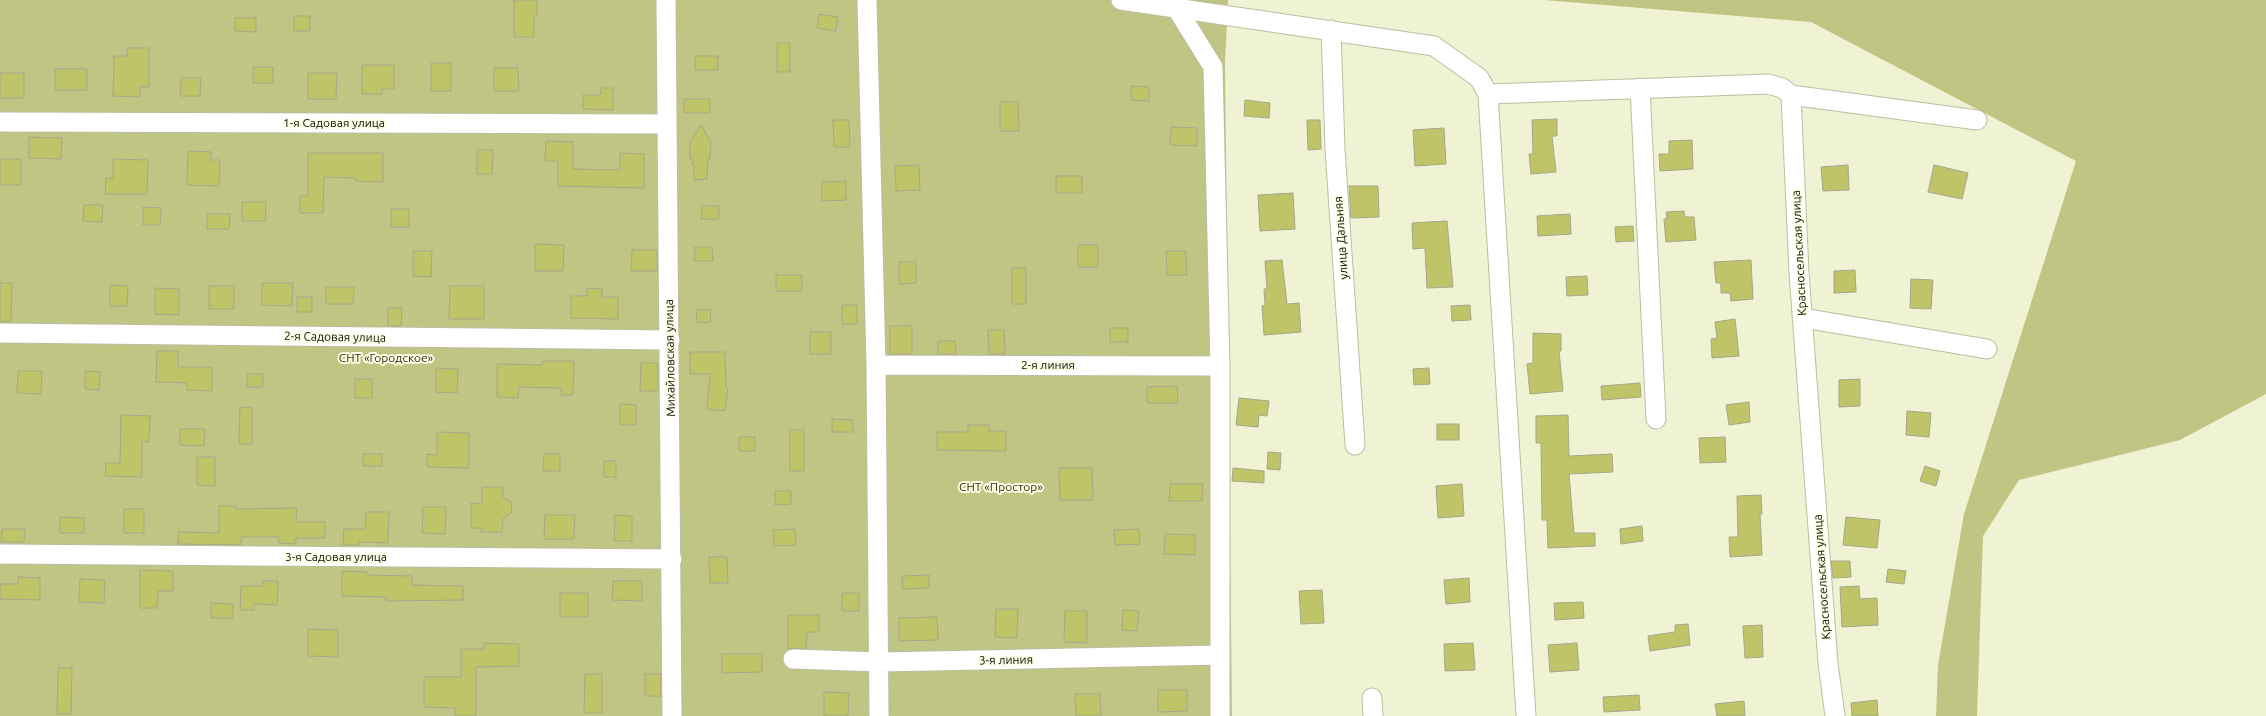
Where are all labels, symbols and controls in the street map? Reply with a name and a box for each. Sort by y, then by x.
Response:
street label: 1-я Садовая улица [283,116,385,129]
street label: Красносельская улица [1789,190,1808,316]
street label: улица Дальняя [1331,196,1350,280]
street label: Михайловская улица [662,299,677,417]
street label: 2-я Садовая улица [284,329,386,344]
park label: СНТ «Городское» [339,351,434,364]
street label: 2-я линия [1021,358,1075,371]
park label: СНТ «Простор» [959,480,1043,493]
street label: Красносельская улица [1811,514,1832,640]
street label: 3-я Садовая улица [285,550,387,563]
street label: 3-я линия [979,653,1033,666]

